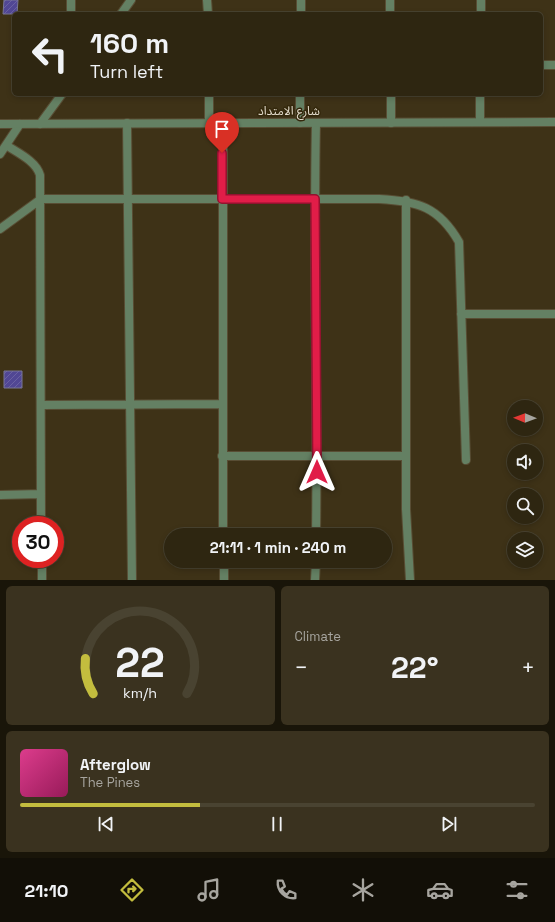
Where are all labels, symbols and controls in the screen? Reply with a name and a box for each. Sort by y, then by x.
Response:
text: 160 m [90,25,169,61]
icon: left [24,28,76,80]
text: Turn left [90,60,163,83]
street label: شارع الامتداد [258,103,320,120]
pin [205,112,239,153]
icon: arrive [211,118,233,140]
north arrow [507,400,543,436]
map controls [507,400,543,568]
button: sound [507,444,543,480]
position arrow [296,451,338,493]
button: search [507,488,543,524]
speed limit sign: 30 [12,516,64,568]
button: layers [507,532,543,568]
text: 21:11 · 1 min · 240 m [210,538,346,557]
text: Climate [295,628,341,645]
text: 22 [116,635,165,688]
text: 22° [391,648,438,687]
text: − [295,653,308,681]
text: + [521,653,535,681]
text: km/h [123,683,157,701]
text: Afterglow [80,755,151,774]
text: The Pines [80,774,140,791]
icon: previous [95,813,117,835]
icon: pause [266,813,288,835]
icon: next [438,813,460,835]
icon: directions [118,876,146,904]
icon: music [195,876,223,904]
icon: phone [272,876,300,904]
icon: climate [349,876,377,904]
icon: car [426,876,454,904]
icon: filters [503,876,531,904]
text: 21:10 [25,879,69,902]

